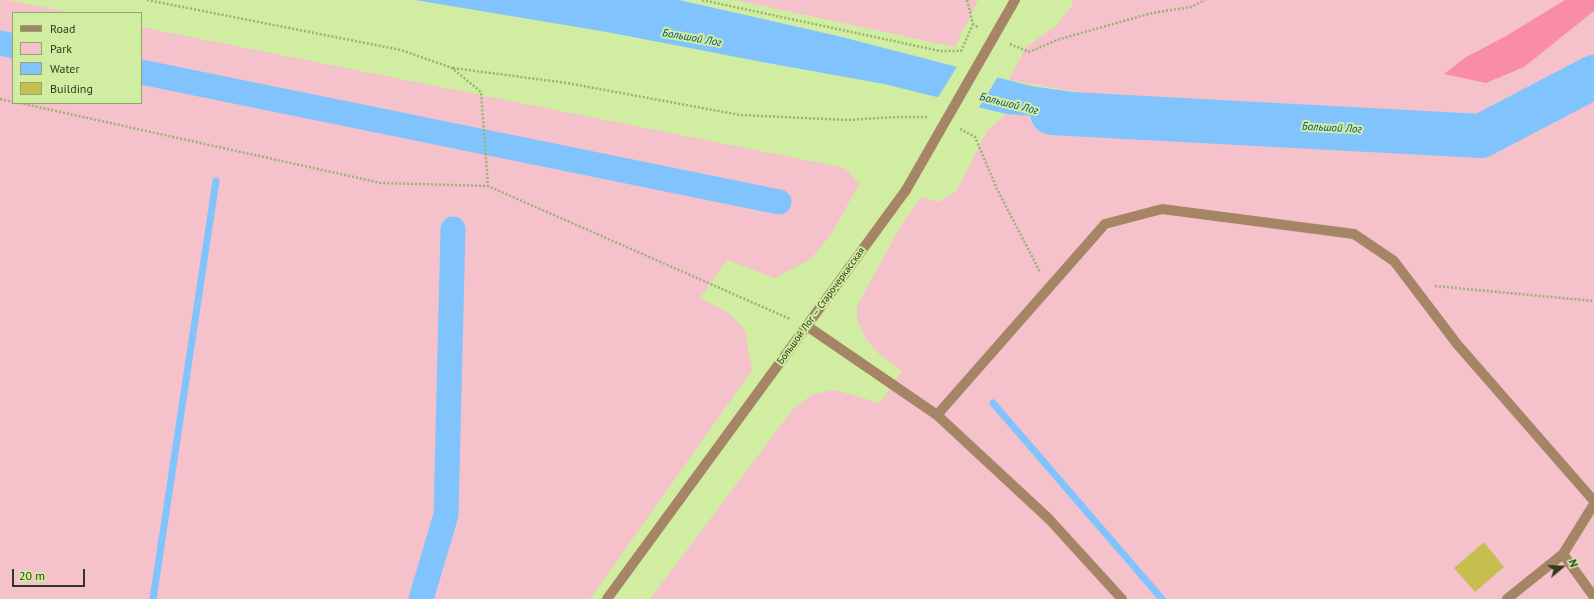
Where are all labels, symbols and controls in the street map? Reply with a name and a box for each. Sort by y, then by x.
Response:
legend [12,12,142,104]
text: Road [50,21,75,36]
water label: Большой Лог [661,26,723,50]
text: Park [50,41,72,56]
text: Water [50,61,80,76]
text: Building [50,81,93,96]
water label: Большой Лог [978,90,1040,118]
water label: Большой Лог [1302,120,1362,136]
street label: Большой Лог – Старочеркасская [774,245,868,367]
north arrow [1542,547,1582,587]
text: N [1566,557,1581,569]
scale bar [14,561,87,587]
text: 20 m [19,568,45,583]

